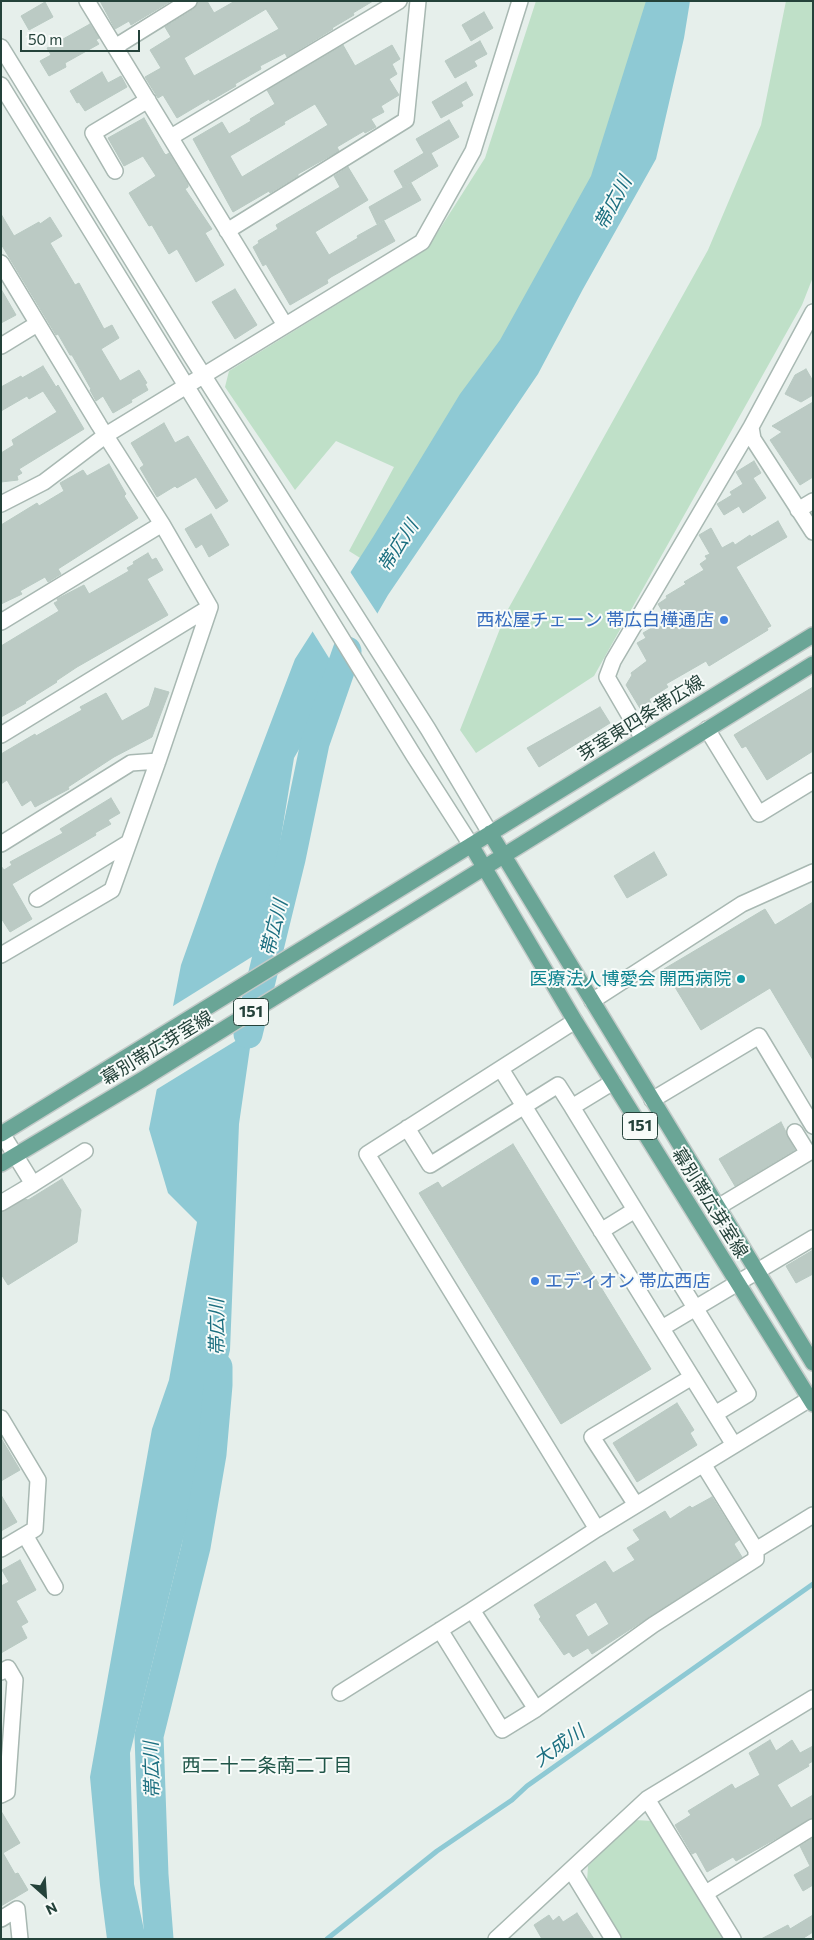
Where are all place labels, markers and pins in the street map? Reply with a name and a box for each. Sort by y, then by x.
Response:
place label: 西松屋チェーン 帯広白樺通店 [477,609,714,631]
marker: 西松屋チェーン 帯広白樺通店 [718,614,730,626]
place label: 医療法人博愛会 開西病院 [530,968,731,990]
marker: 医療法人博愛会 開西病院 [735,973,747,985]
place label: エディオン 帯広西店 [545,1270,710,1292]
marker: エディオン 帯広西店 [529,1275,541,1287]

